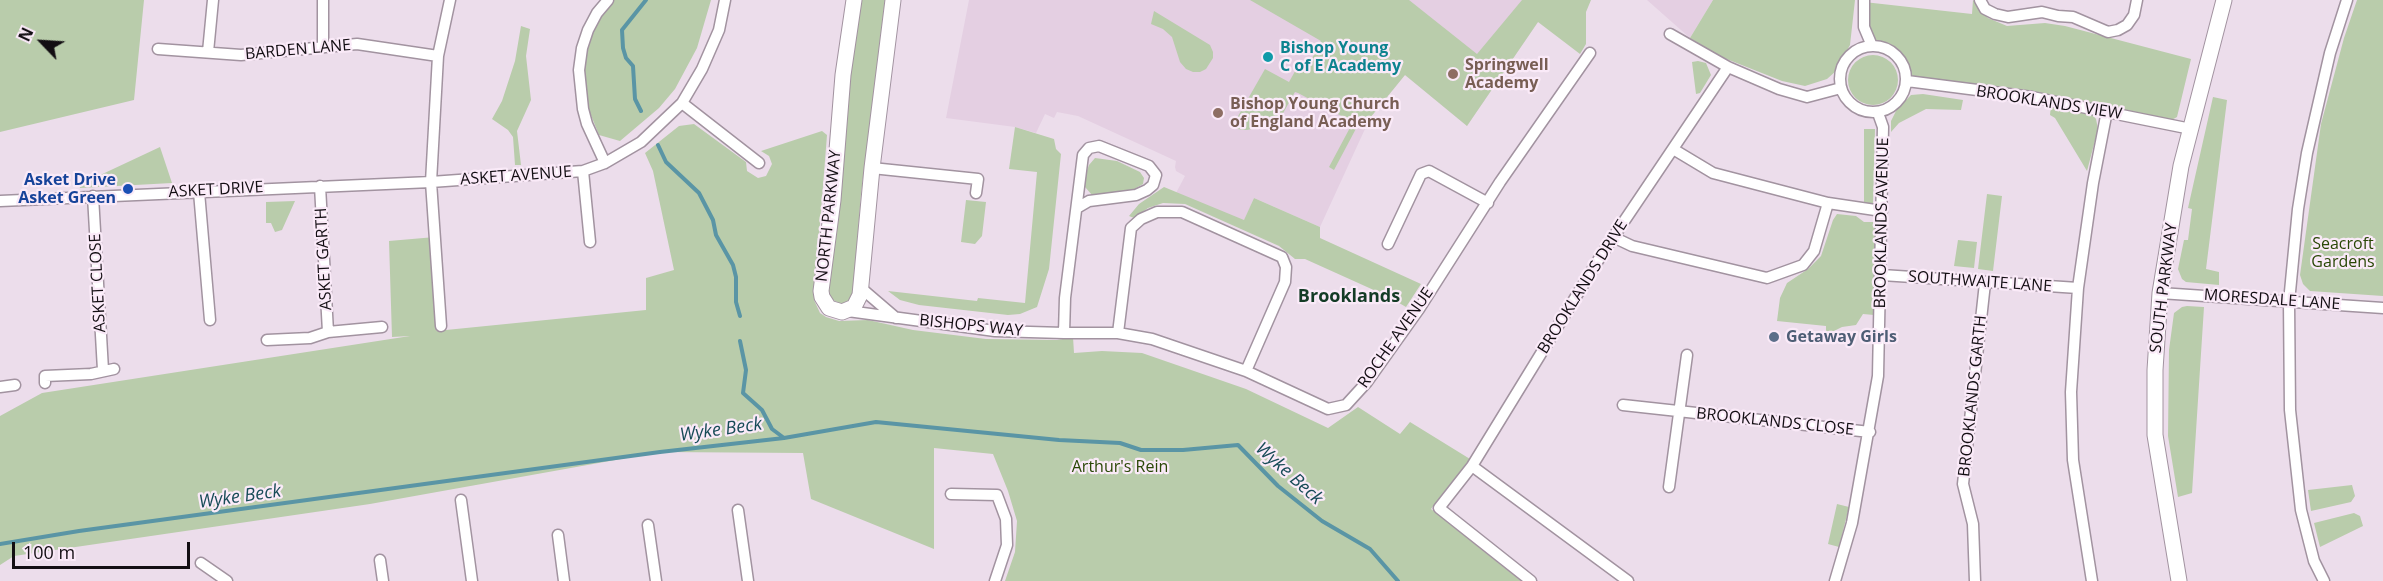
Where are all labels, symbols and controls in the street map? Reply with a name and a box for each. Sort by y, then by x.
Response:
north arrow [12,12,72,72]
text: N [13,24,38,45]
street label: BARDEN LANE [244,36,352,64]
place label: Bishop Young C of E Academy [1280,38,1401,76]
marker: Bishop Young C of E Academy [1261,50,1275,64]
place label: Springwell Academy [1465,55,1549,93]
marker: Springwell Academy [1446,67,1460,81]
street label: BROOKLANDS VIEW [1975,82,2123,124]
place label: Bishop Young Church of England Academy [1230,94,1400,132]
marker: Bishop Young Church of England Academy [1211,106,1225,120]
street label: BROOKLANDS AVENUE [1871,137,1893,309]
street label: NORTH PARKWAY [813,149,845,283]
street label: ASKET AVENUE [460,163,572,189]
place label: Asket Drive Asket Green [18,170,116,208]
street label: ASKET DRIVE [168,178,264,202]
marker: Asket Drive Asket Green [121,182,135,196]
street label: ASKET GARTH [312,207,336,311]
street label: BROOKLANDS DRIVE [1534,216,1632,358]
street label: SOUTH PARKWAY [2146,222,2182,354]
street label: ASKET CLOSE [86,233,110,333]
park label: Seacroft Gardens [2311,234,2375,272]
street label: SOUTHWAITE LANE [1907,267,2053,297]
street label: ROCHE AVENUE [1354,284,1438,392]
district label: Brooklands [1298,286,1400,308]
street label: MORESDALE LANE [2203,286,2341,314]
street label: BISHOPS WAY [918,311,1024,341]
street label: BROOKLANDS GARTH [1955,314,1991,478]
place label: Getaway Girls [1786,327,1897,347]
marker: Getaway Girls [1767,330,1781,344]
street label: BROOKLANDS CLOSE [1695,404,1855,440]
water label: Wyke Beck [679,414,763,446]
water label: Wyke Beck [1251,438,1327,510]
park label: Arthur's Rein [1072,457,1168,477]
water label: Wyke Beck [198,481,282,513]
scale bar [15,530,194,568]
text: 100 m [23,540,75,564]

